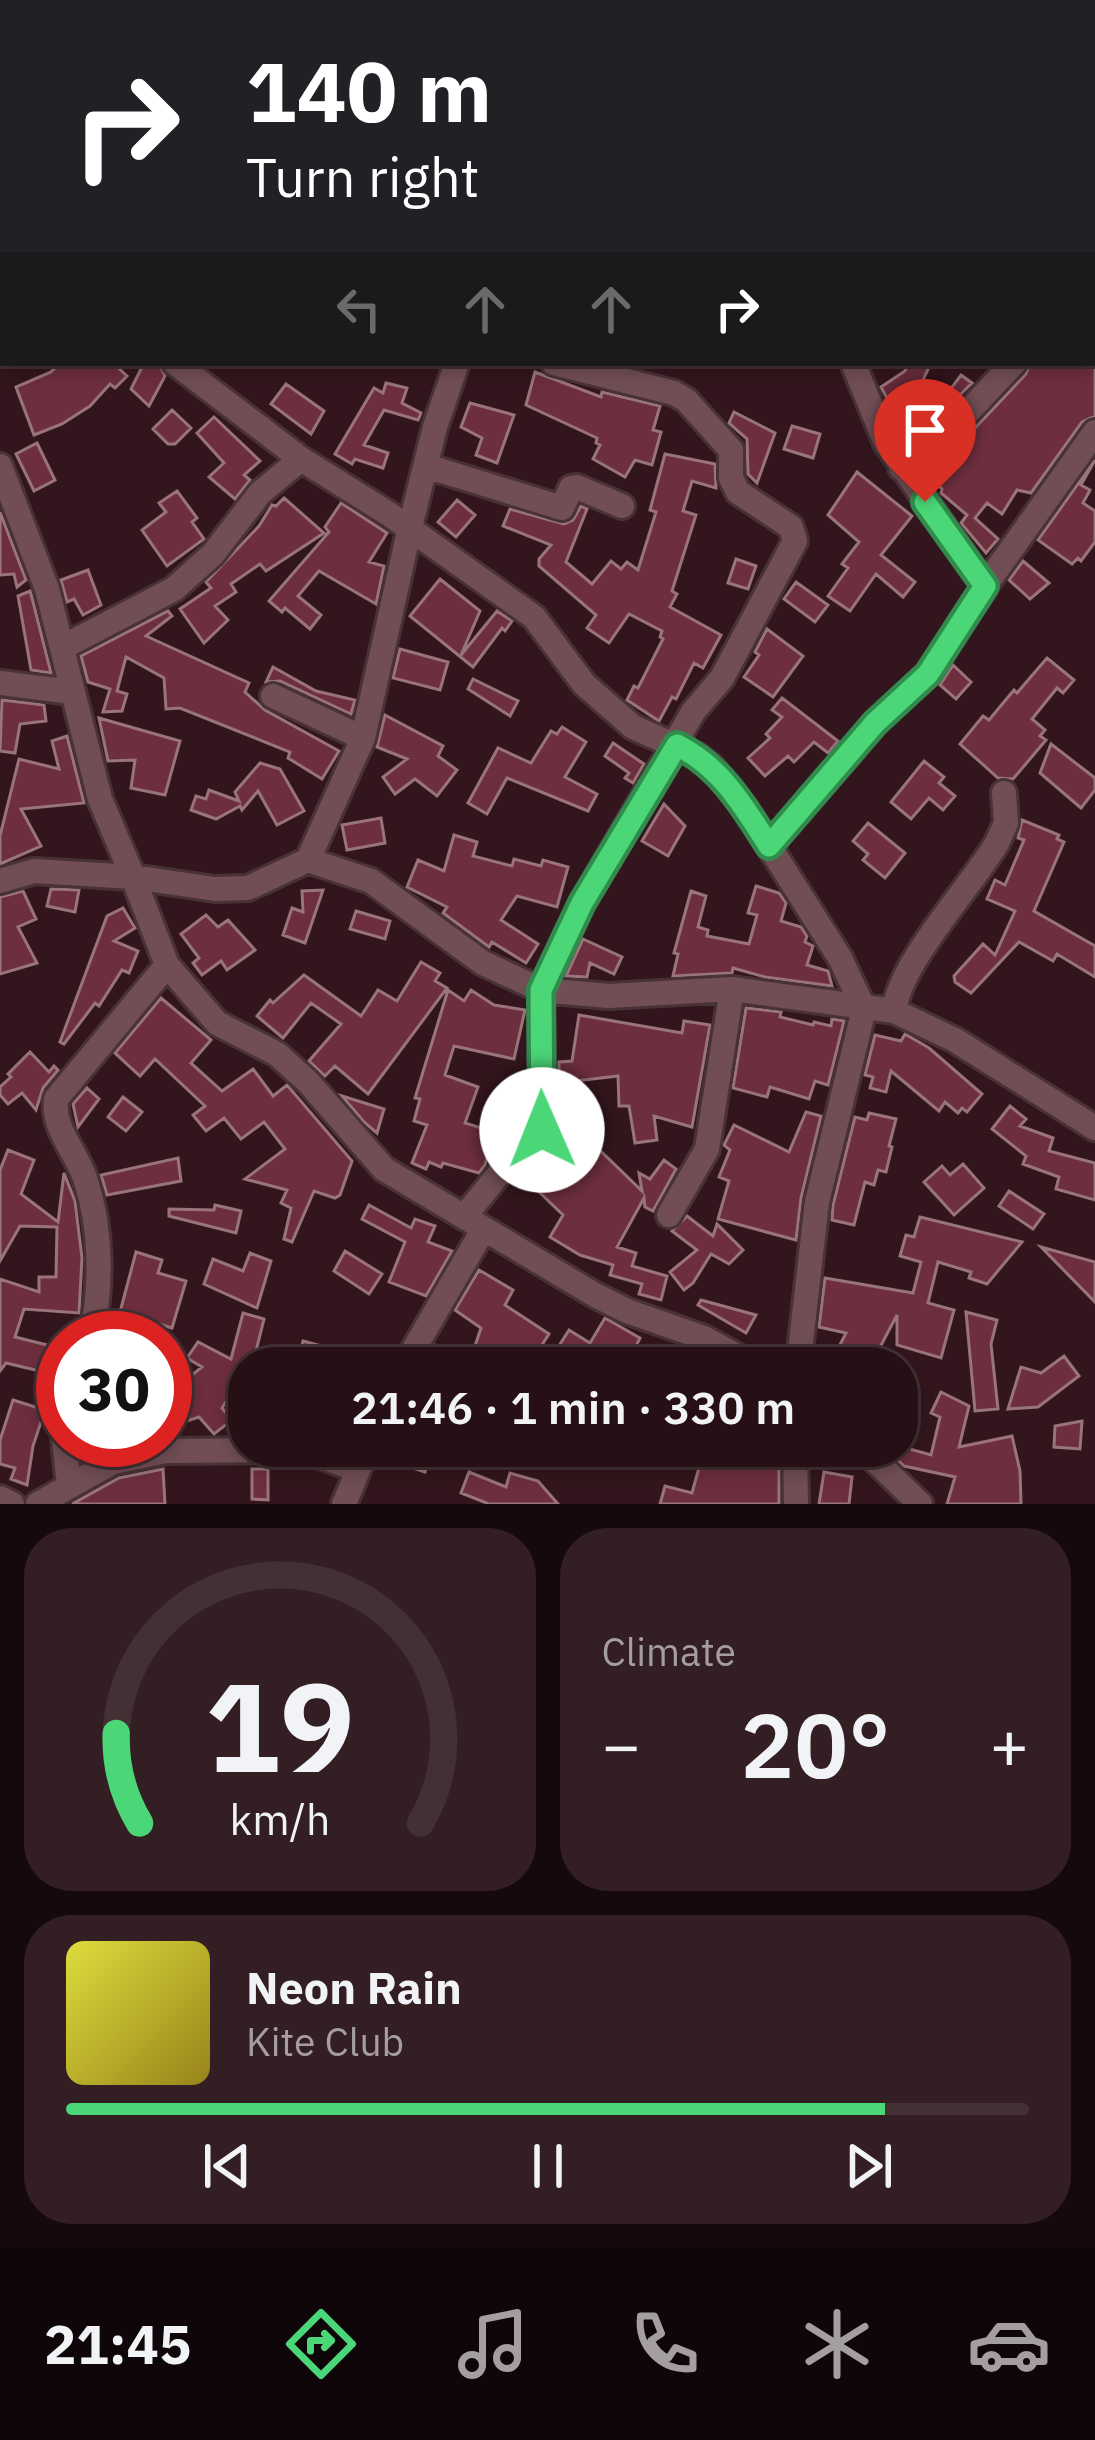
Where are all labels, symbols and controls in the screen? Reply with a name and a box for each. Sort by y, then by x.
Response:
text: 140 m [246,36,492,145]
icon: right [48,48,204,204]
text: Turn right [246,142,480,212]
icon: left [326,276,392,342]
icon: ahead [452,276,518,342]
icon: ahead [578,276,644,342]
icon: right [704,276,770,342]
pin [874,379,976,502]
icon: arrive [892,397,958,463]
position arrow [479,1067,605,1193]
speed limit sign: 30 [36,1311,192,1467]
text: 21:46 · 1 min · 330 m [351,1378,795,1436]
text: Climate [602,1626,736,1677]
text: 19 [205,1644,355,1806]
text: 20° [740,1686,890,1803]
text: − [602,1701,641,1787]
text: + [989,1701,1029,1787]
text: km/h [229,1790,330,1846]
text: Neon Rain [246,1958,462,2016]
text: Kite Club [246,2016,404,2067]
icon: previous [194,2133,260,2199]
icon: pause [515,2133,581,2199]
icon: next [836,2133,902,2199]
icon: directions [279,2302,363,2386]
icon: music [451,2302,535,2386]
icon: phone [623,2302,707,2386]
icon: climate [795,2302,879,2386]
icon: car [967,2302,1051,2386]
text: 21:45 [44,2309,191,2379]

